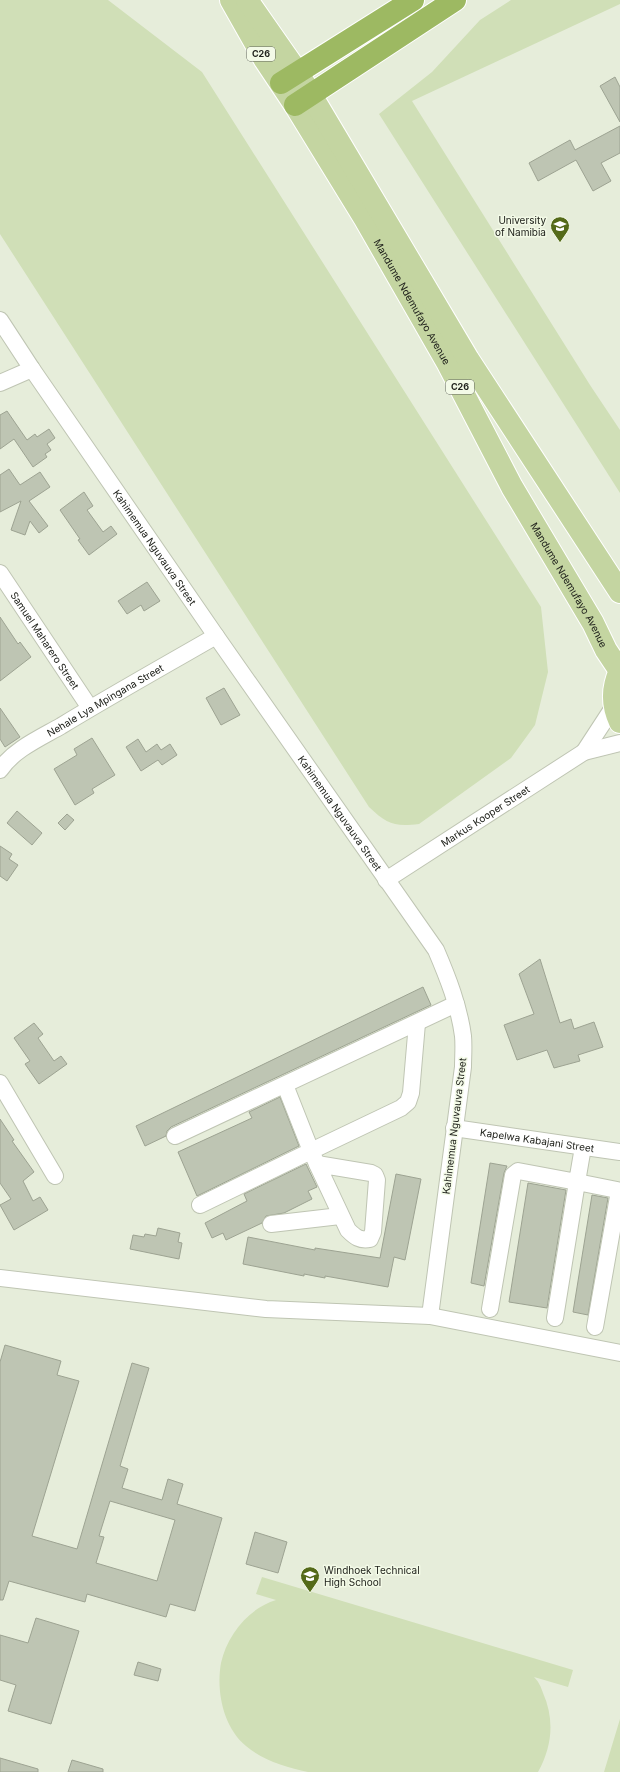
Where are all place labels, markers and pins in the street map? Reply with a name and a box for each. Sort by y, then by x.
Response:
place label: University of Namibia [495,214,546,238]
school or university icon: University of Namibia [549,215,571,243]
place label: Windhoek Technical High School [324,1564,420,1588]
school or university icon: Windhoek Technical High School [299,1565,321,1593]

